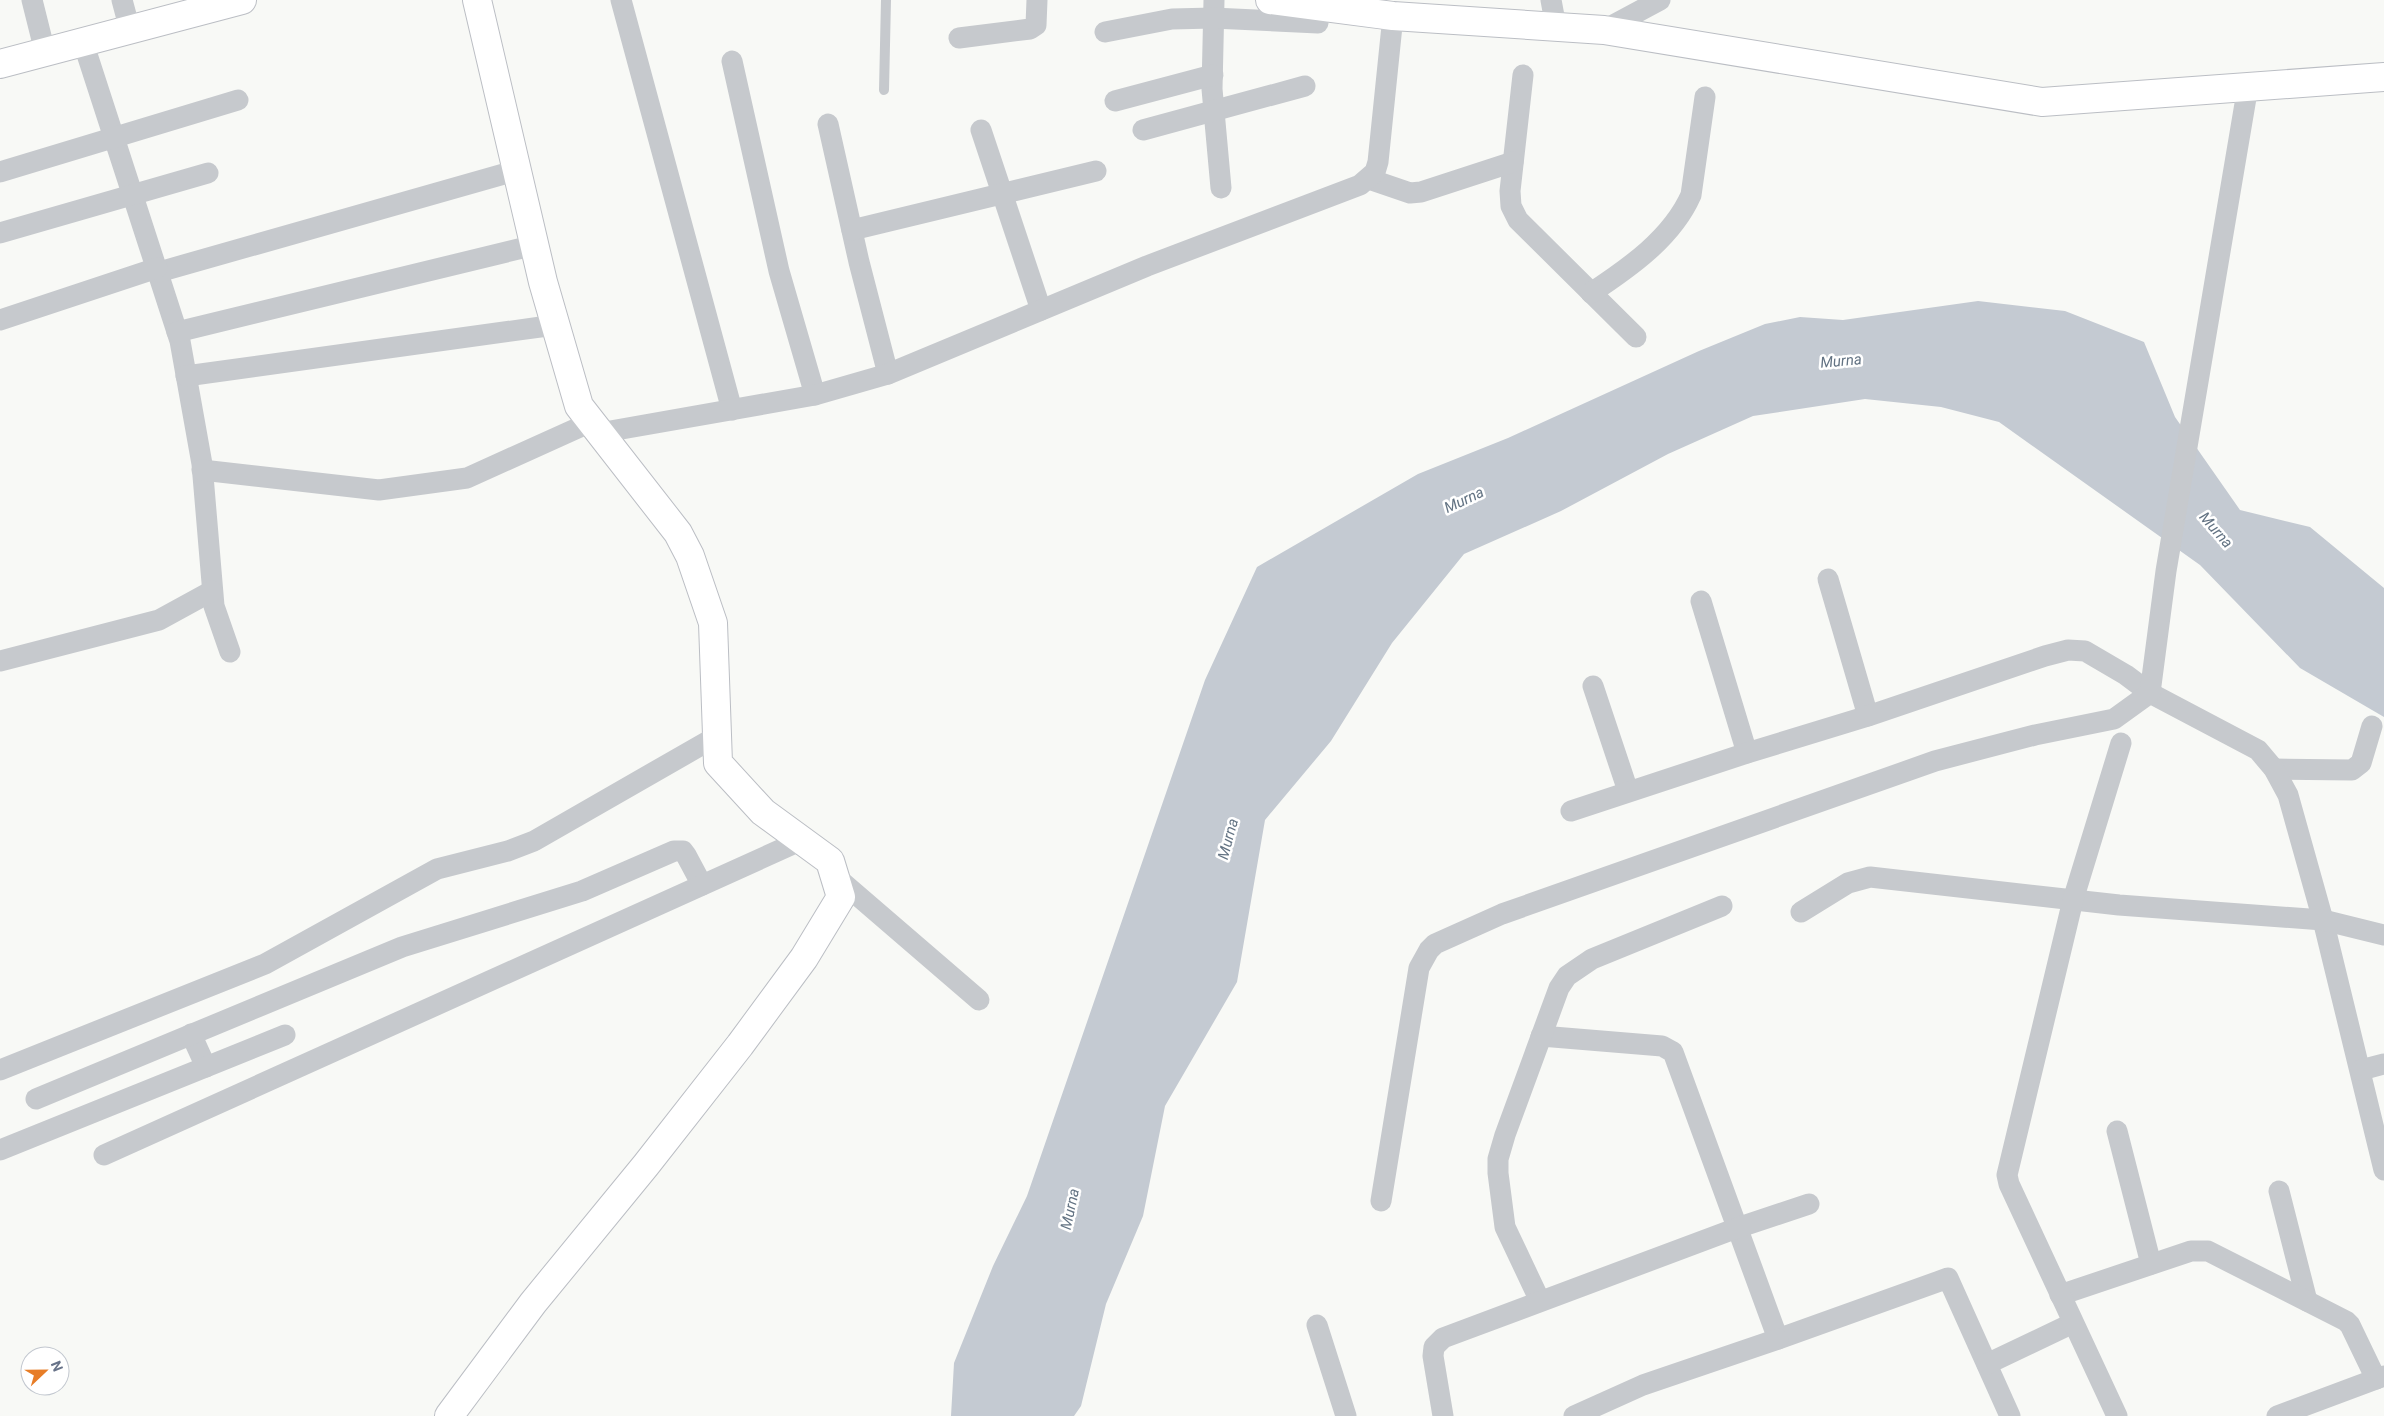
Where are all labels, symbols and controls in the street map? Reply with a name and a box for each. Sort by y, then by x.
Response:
water label: Murna [1819,350,1863,372]
water label: Murna [1441,483,1487,517]
water label: Murna [2196,508,2236,552]
water label: Murna [1214,817,1242,861]
water label: Murna [1057,1187,1083,1231]
north arrow [20,1346,70,1396]
text: N [48,1359,66,1374]

